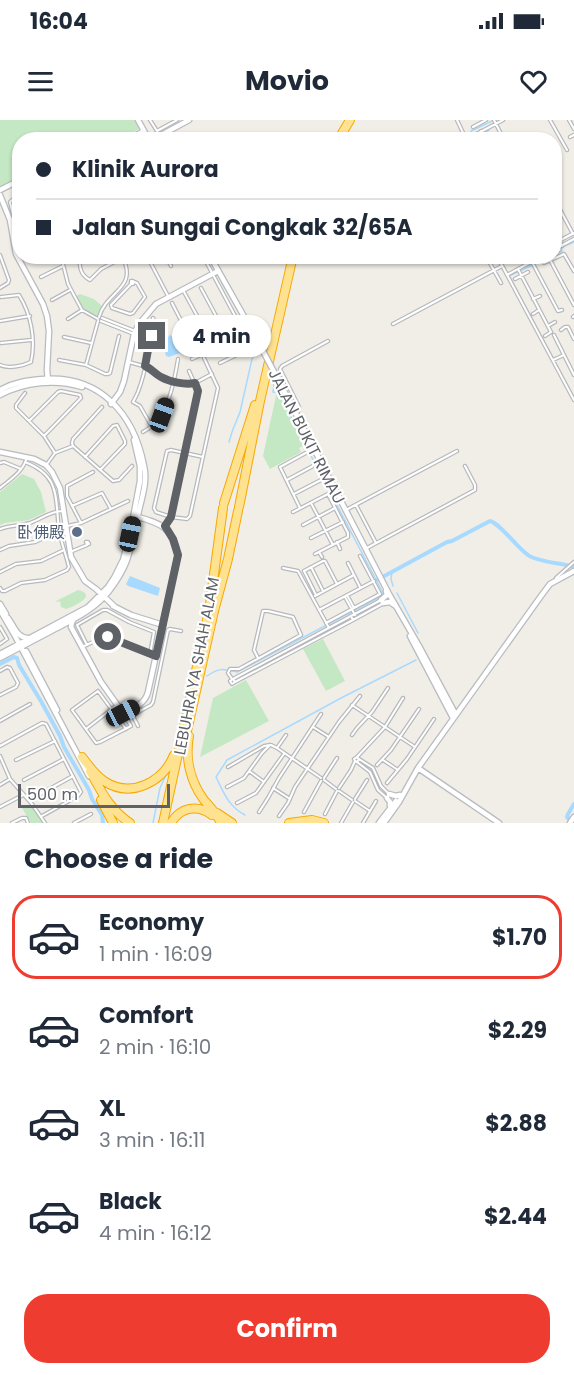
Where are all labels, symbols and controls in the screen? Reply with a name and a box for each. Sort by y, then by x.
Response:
text: 16:04 [30,6,88,37]
text: Movio [245,62,329,99]
icon: menu [24,65,57,98]
icon: heart [517,65,550,98]
text: Klinik Aurora [72,154,219,185]
text: Jalan Sungai Congkak 32/65A [72,212,413,243]
callout: 4 min [173,315,272,357]
route end [138,322,165,349]
text: 4 min [192,322,251,350]
street label: JALAN BUKIT RIMAU [263,365,351,508]
car [147,395,177,435]
car [117,515,143,553]
place label: 卧佛殿 [17,521,65,544]
marker: 卧佛殿 [70,525,84,539]
street label: LEBUHRAYA SHAH ALAM [168,575,225,757]
route start [94,623,121,650]
car [103,697,143,729]
scale bar [18,781,170,808]
text: 500 m [27,783,78,806]
text: Choose a ride [24,840,213,877]
text: Economy [99,907,204,938]
icon: car [27,910,81,964]
text: $1.70 [492,922,547,953]
text: 1 min · 16:09 [99,940,213,968]
text: Comfort [99,1000,193,1031]
icon: car [27,1003,81,1057]
text: $2.29 [488,1015,547,1046]
text: 2 min · 16:10 [99,1033,211,1061]
text: XL [99,1093,125,1124]
icon: car [27,1096,81,1150]
text: $2.88 [485,1108,547,1139]
text: 3 min · 16:11 [99,1126,206,1154]
text: Black [99,1186,162,1217]
icon: car [27,1189,81,1243]
text: $2.44 [484,1201,547,1232]
text: 4 min · 16:12 [99,1219,211,1247]
button: Confirm [24,1294,550,1363]

